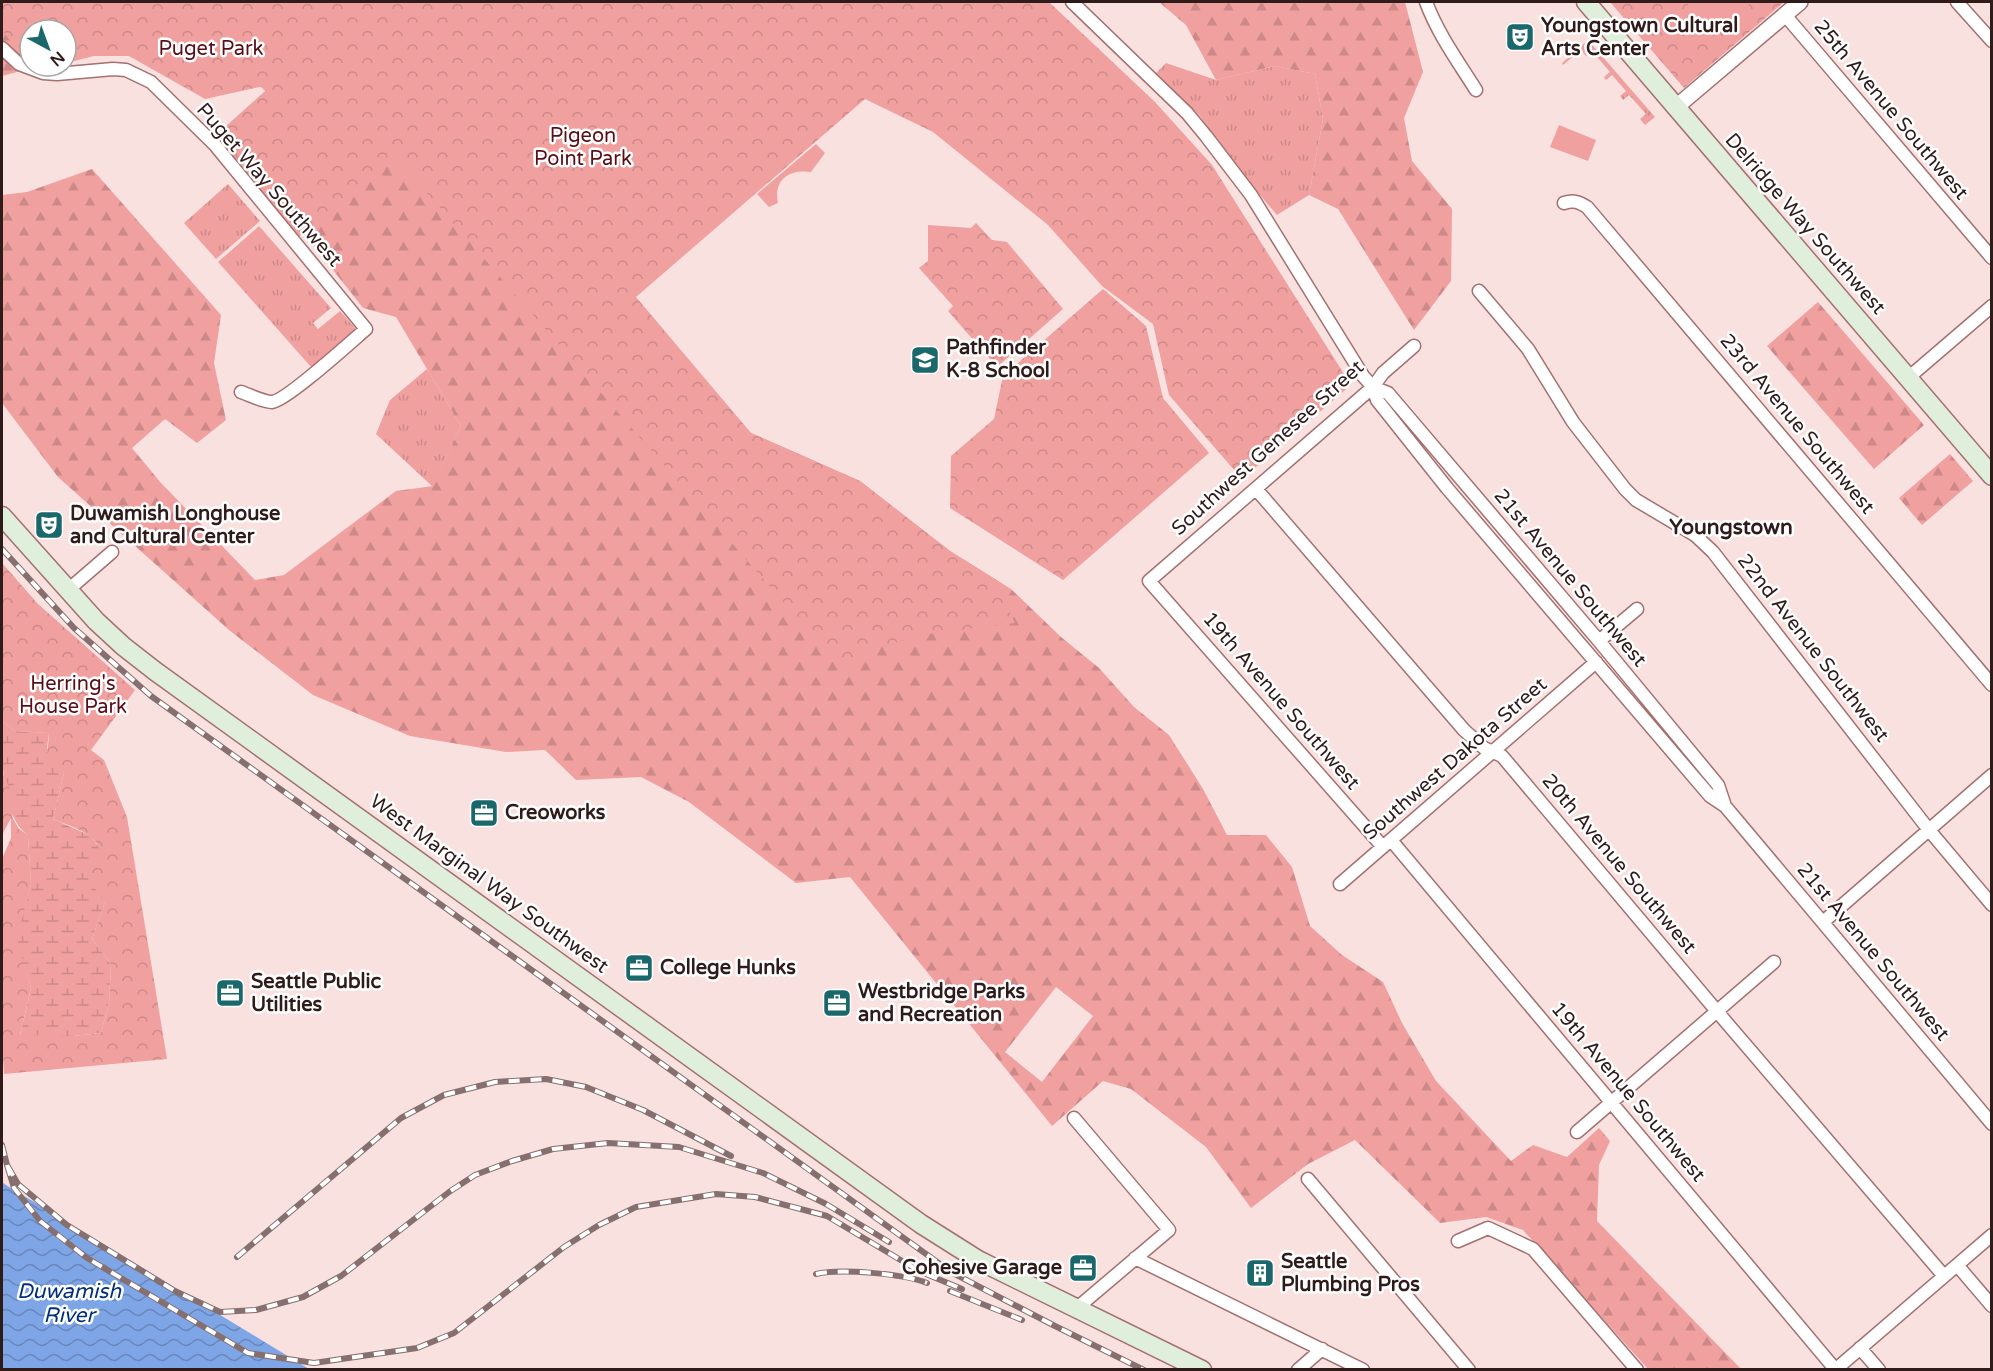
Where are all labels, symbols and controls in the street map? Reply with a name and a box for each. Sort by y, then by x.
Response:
place label: Youngstown Cultural Arts Center [1541,14,1738,61]
street label: 25th Avenue Southwest [1809,15,1974,205]
north arrow [18,18,78,78]
theatre icon: Youngstown Cultural Arts Center [1504,21,1536,53]
park label: Puget Park [159,37,264,61]
text: N [46,47,69,70]
street label: Puget Way Southwest [191,98,347,272]
park label: Pigeon Point Park [534,124,632,171]
street label: Delridge Way Southwest [1720,128,1890,320]
street label: 23rd Avenue Southwest [1715,329,1880,519]
place label: Pathfinder K-8 School [946,336,1050,383]
school or university icon: Pathfinder K-8 School [909,344,941,376]
street label: Southwest Genesee Street [1167,355,1369,541]
street label: 21st Avenue Southwest [1489,484,1652,672]
place label: Duwamish Longhouse and Cultural Center [70,502,280,549]
theatre icon: Duwamish Longhouse and Cultural Center [33,509,65,541]
district label: Youngstown [1669,515,1793,540]
street label: 22nd Avenue Southwest [1732,549,1894,747]
street label: 19th Avenue Southwest [1197,607,1365,795]
park label: Herring's House Park [19,672,127,719]
street label: Southwest Dakota Street [1358,672,1552,845]
street label: 20th Avenue Southwest [1537,769,1702,959]
street label: West Marginal Way Southwest [365,789,613,979]
office icon: Creoworks [468,797,500,829]
place label: Creoworks [505,801,606,825]
street label: 21st Avenue Southwest [1792,858,1955,1046]
office icon: College Hunks [623,952,655,984]
place label: College Hunks [660,956,796,980]
place label: Seattle Public Utilities [251,970,381,1017]
office icon: Seattle Public Utilities [214,977,246,1009]
place label: Westbridge Parks and Recreation [858,980,1025,1027]
office icon: Westbridge Parks and Recreation [821,987,853,1019]
street label: 19th Avenue Southwest [1546,997,1711,1187]
place label: Seattle Plumbing Pros [1281,1250,1420,1297]
office icon: Cohesive Garage [1067,1252,1099,1284]
place label: Cohesive Garage [902,1256,1062,1280]
building icon: Seattle Plumbing Pros [1244,1257,1276,1289]
water label: Duwamish River [17,1279,122,1328]

